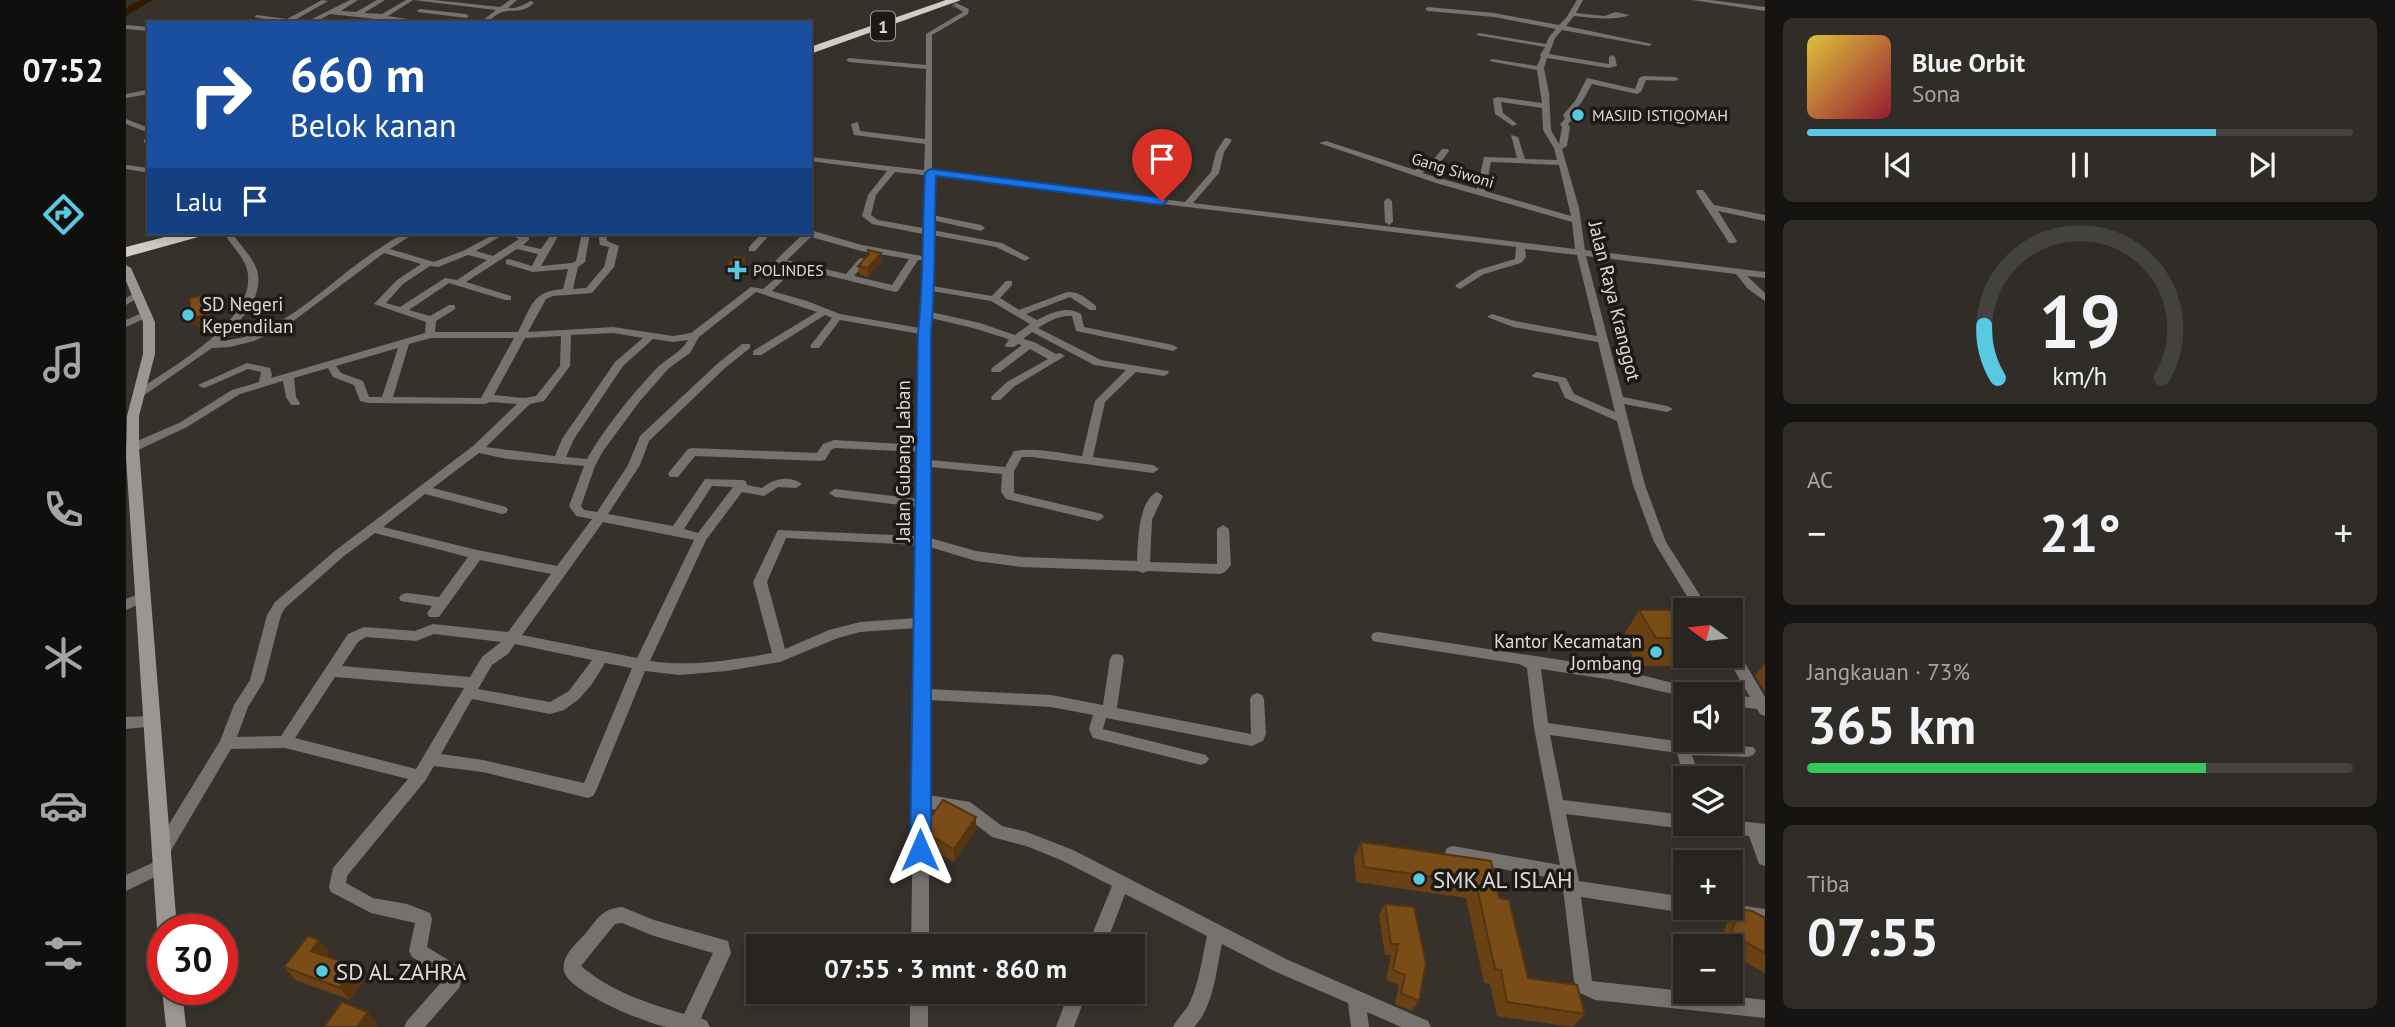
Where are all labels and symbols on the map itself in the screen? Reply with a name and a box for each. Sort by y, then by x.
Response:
road number: 1 [871,12,895,41]
place label: MASJID ISTIQOMAH [1592,105,1728,125]
marker: MASJID ISTIQOMAH [1570,107,1586,123]
pin [1132,129,1192,201]
street label: Gang Siwoni [1409,148,1497,192]
street label: Jalan Raya Kranggot [1583,218,1647,384]
marker: POLINDES [727,260,747,280]
place label: POLINDES [753,260,824,280]
place label: SD Negeri Kependilan [202,292,293,338]
marker: SD Negeri Kependilan [180,307,196,323]
street label: Jalan Gubang Laban [891,380,915,543]
north arrow [1673,598,1743,668]
place label: Kantor Kecamatan Jombang [1494,629,1642,675]
marker: Kantor Kecamatan Jombang [1648,644,1664,660]
position arrow [883,813,957,887]
place label: SMK AL ISLAH [1433,865,1573,894]
marker: SMK AL ISLAH [1411,871,1427,887]
speed limit sign: 30 [147,914,238,1005]
place label: SD AL ZAHRA [336,957,467,986]
marker: SD AL ZAHRA [314,963,330,979]

